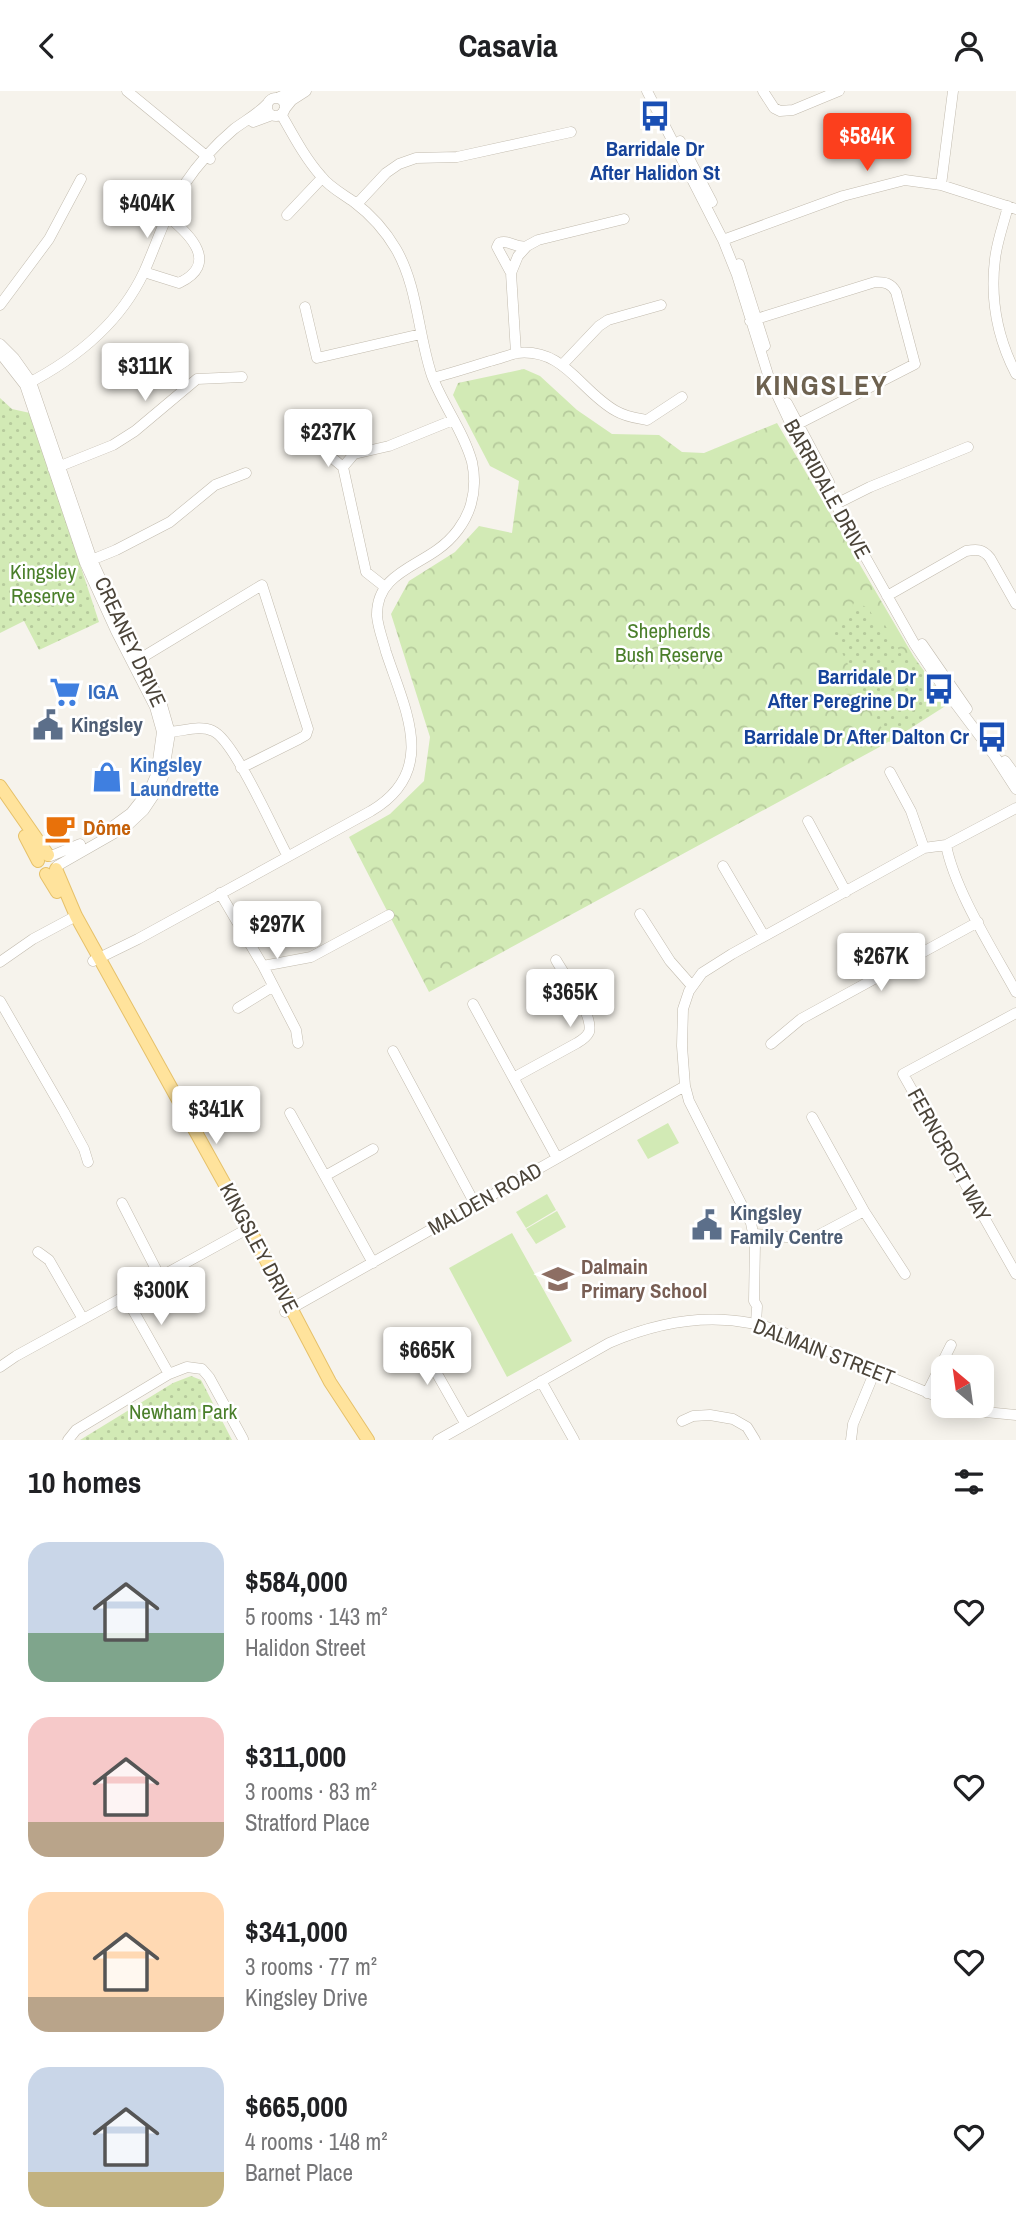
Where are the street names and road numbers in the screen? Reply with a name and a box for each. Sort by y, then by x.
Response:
street label: BARRIDALE DRIVE [777,414,878,564]
street label: CREANEY DRIVE [88,572,173,712]
street label: FERNCROFT WAY [901,1083,998,1227]
street label: MALDEN ROAD [422,1155,547,1242]
street label: KINGSLEY DRIVE [213,1178,306,1318]
street label: DALMAIN STREET [749,1311,899,1392]

